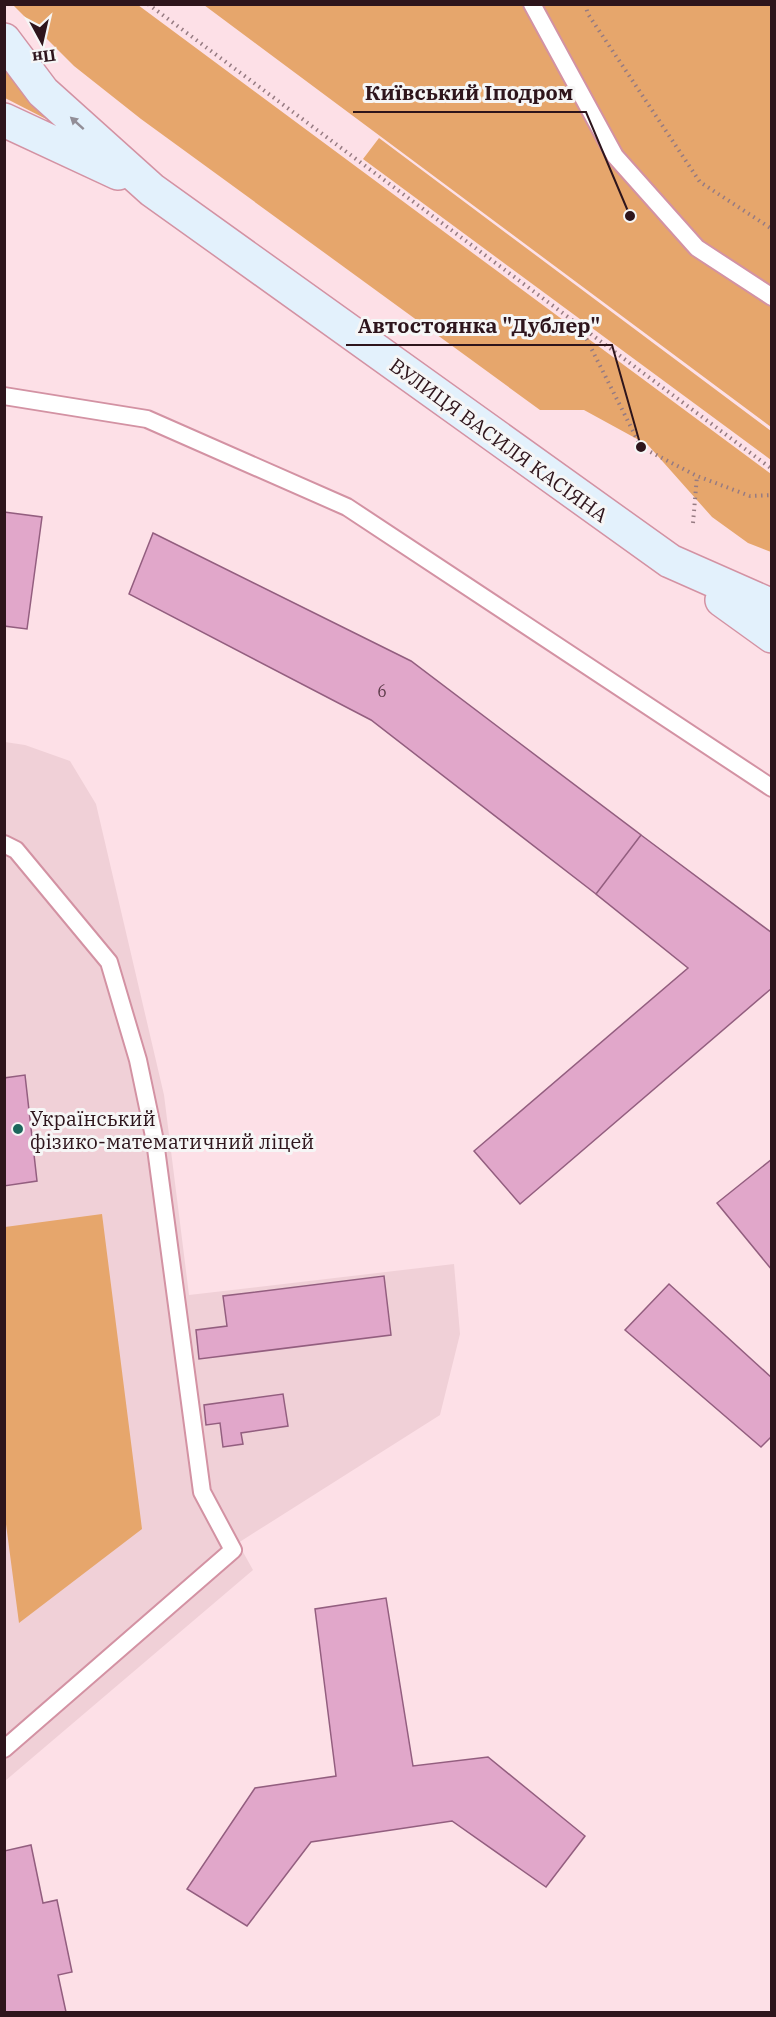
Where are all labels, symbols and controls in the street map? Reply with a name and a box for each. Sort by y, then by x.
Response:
north arrow [12,12,72,72]
text: Пн [31,45,57,68]
callout: Київський Іподром [353,73,586,112]
text: Київський Іподром [365,78,573,106]
one-way arrow [70,117,85,130]
callout: Автостоянка "Дублер" [346,306,612,345]
text: Автостоянка "Дублер" [358,311,600,339]
street label: ВУЛИЦЯ ВАСИЛЯ КАСІЯНА [384,352,614,529]
house number: 6 [377,681,387,701]
place label: Український фізико-математичний ліцей [30,1105,314,1155]
marker: Український фізико-математичний ліцей [11,1122,25,1136]

